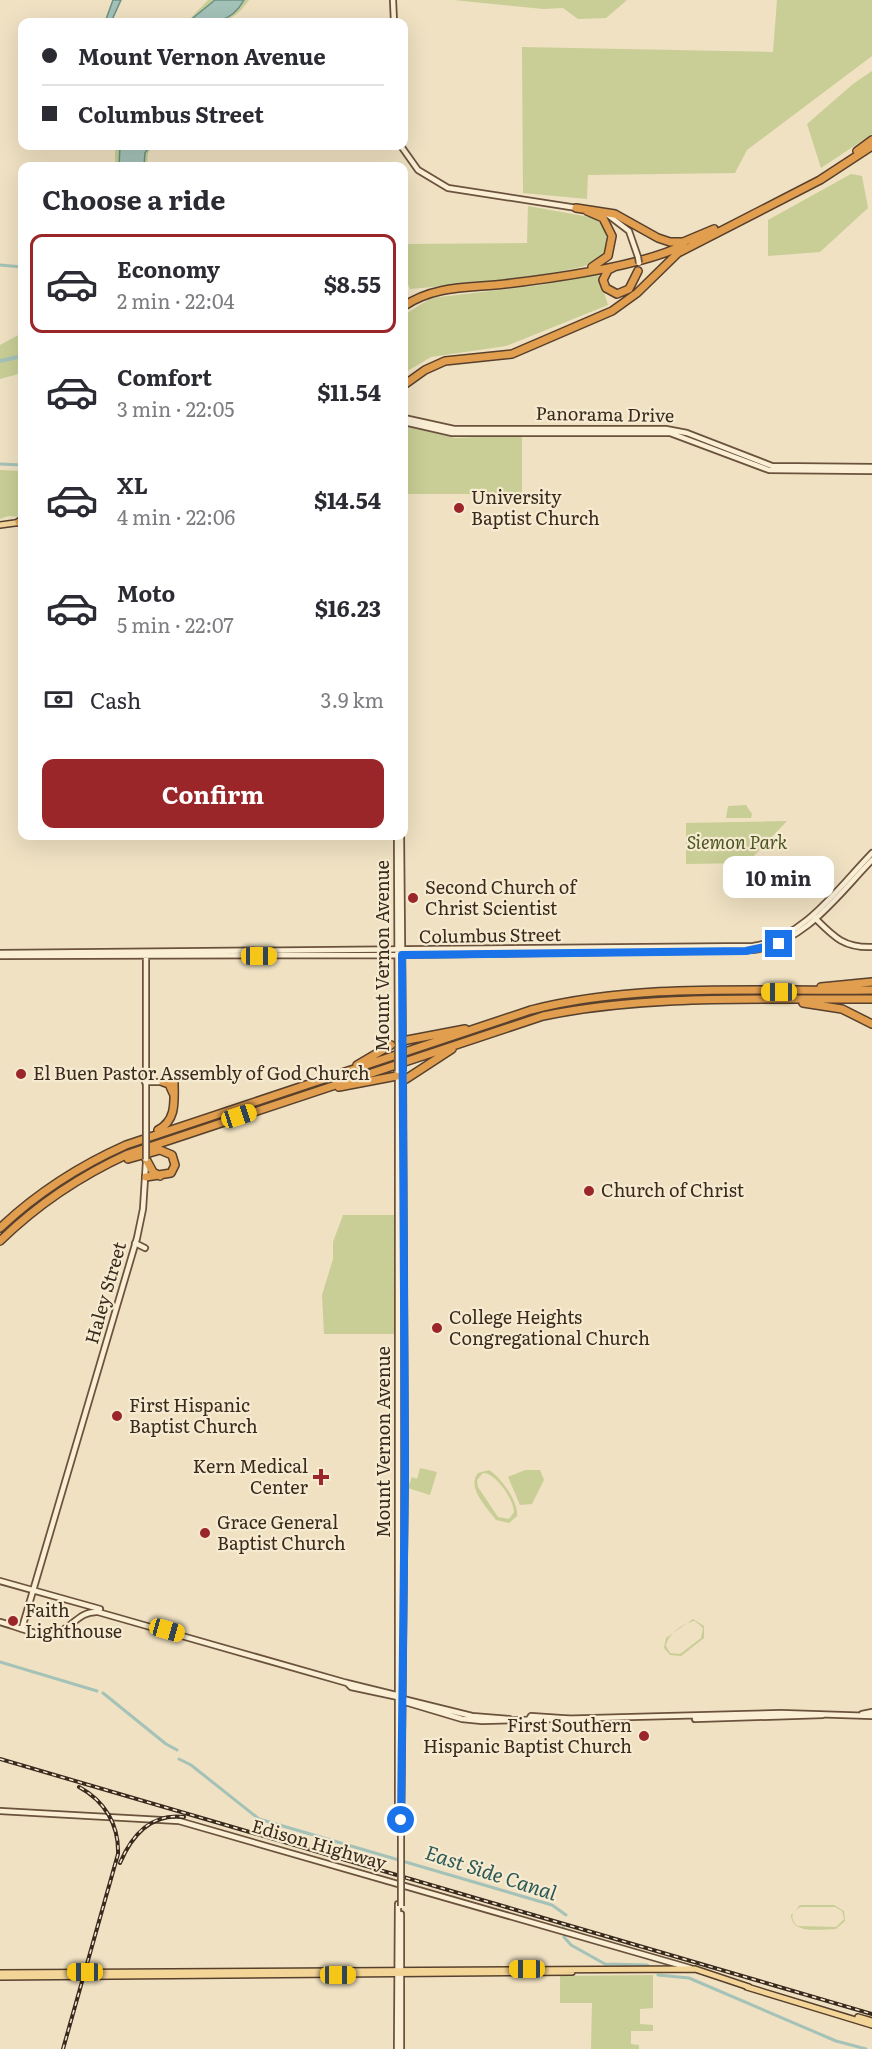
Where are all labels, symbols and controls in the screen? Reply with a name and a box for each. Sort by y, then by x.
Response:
text: Mount Vernon Avenue [78,39,326,72]
text: Columbus Street [78,97,264,130]
text: Choose a ride [42,178,225,218]
text: Economy [117,252,220,285]
icon: car [45,257,99,311]
text: $8.55 [324,267,381,300]
text: 2 min · 22:04 [117,285,235,315]
text: Comfort [117,360,212,393]
icon: car [45,365,99,419]
text: $11.54 [317,375,381,408]
text: 3 min · 22:05 [117,393,234,423]
street label: Panorama Drive [535,399,675,428]
text: XL [117,468,148,501]
icon: car [45,473,99,527]
text: $14.54 [314,483,381,516]
place label: University Baptist Church [471,483,600,531]
text: 4 min · 22:06 [117,501,235,531]
marker: University Baptist Church [452,501,466,515]
text: Moto [117,576,175,609]
icon: car [45,581,99,635]
text: $16.23 [315,591,381,624]
text: 5 min · 22:07 [117,609,234,639]
icon: cash [42,683,75,716]
text: Cash [90,683,141,716]
text: 3.9 km [321,684,384,714]
button: Confirm [42,759,384,828]
park label: Siemon Park [687,828,787,855]
callout: 10 min [724,857,834,899]
street label: Mount Vernon Avenue [368,860,395,1052]
text: 10 min [746,862,811,892]
place label: Second Church of Christ Scientist [425,873,578,921]
marker: Second Church of Christ Scientist [406,891,420,905]
street label: Columbus Street [419,920,562,949]
route end [765,930,792,957]
car [241,947,277,965]
car [761,983,797,1001]
place label: El Buen Pastor Assembly of God Church [33,1059,370,1086]
marker: El Buen Pastor Assembly of God Church [14,1067,28,1081]
car [219,1102,259,1130]
place label: Church of Christ [601,1176,745,1203]
marker: Church of Christ [582,1184,596,1198]
street label: Haley Street [77,1238,132,1347]
place label: College Heights Congregational Church [449,1303,650,1351]
marker: College Heights Congregational Church [430,1321,444,1335]
street label: Mount Vernon Avenue [369,1346,396,1538]
place label: First Hispanic Baptist Church [129,1391,258,1439]
marker: First Hispanic Baptist Church [110,1409,124,1423]
place label: Kern Medical Center [193,1452,308,1500]
marker: Kern Medical Center [312,1468,330,1486]
place label: Grace General Baptist Church [217,1508,346,1556]
marker: Grace General Baptist Church [198,1526,212,1540]
place label: Faith Lighthouse [25,1596,122,1644]
marker: Faith Lighthouse [6,1614,20,1628]
car [147,1616,187,1644]
place label: First Southern Hispanic Baptist Church [423,1711,632,1759]
marker: First Southern Hispanic Baptist Church [637,1729,651,1743]
route start [387,1806,414,1833]
street label: Edison Highway [249,1811,391,1876]
water label: East Side Canal [422,1836,562,1907]
car [509,1960,545,1978]
car [67,1963,103,1981]
car [320,1966,356,1984]

